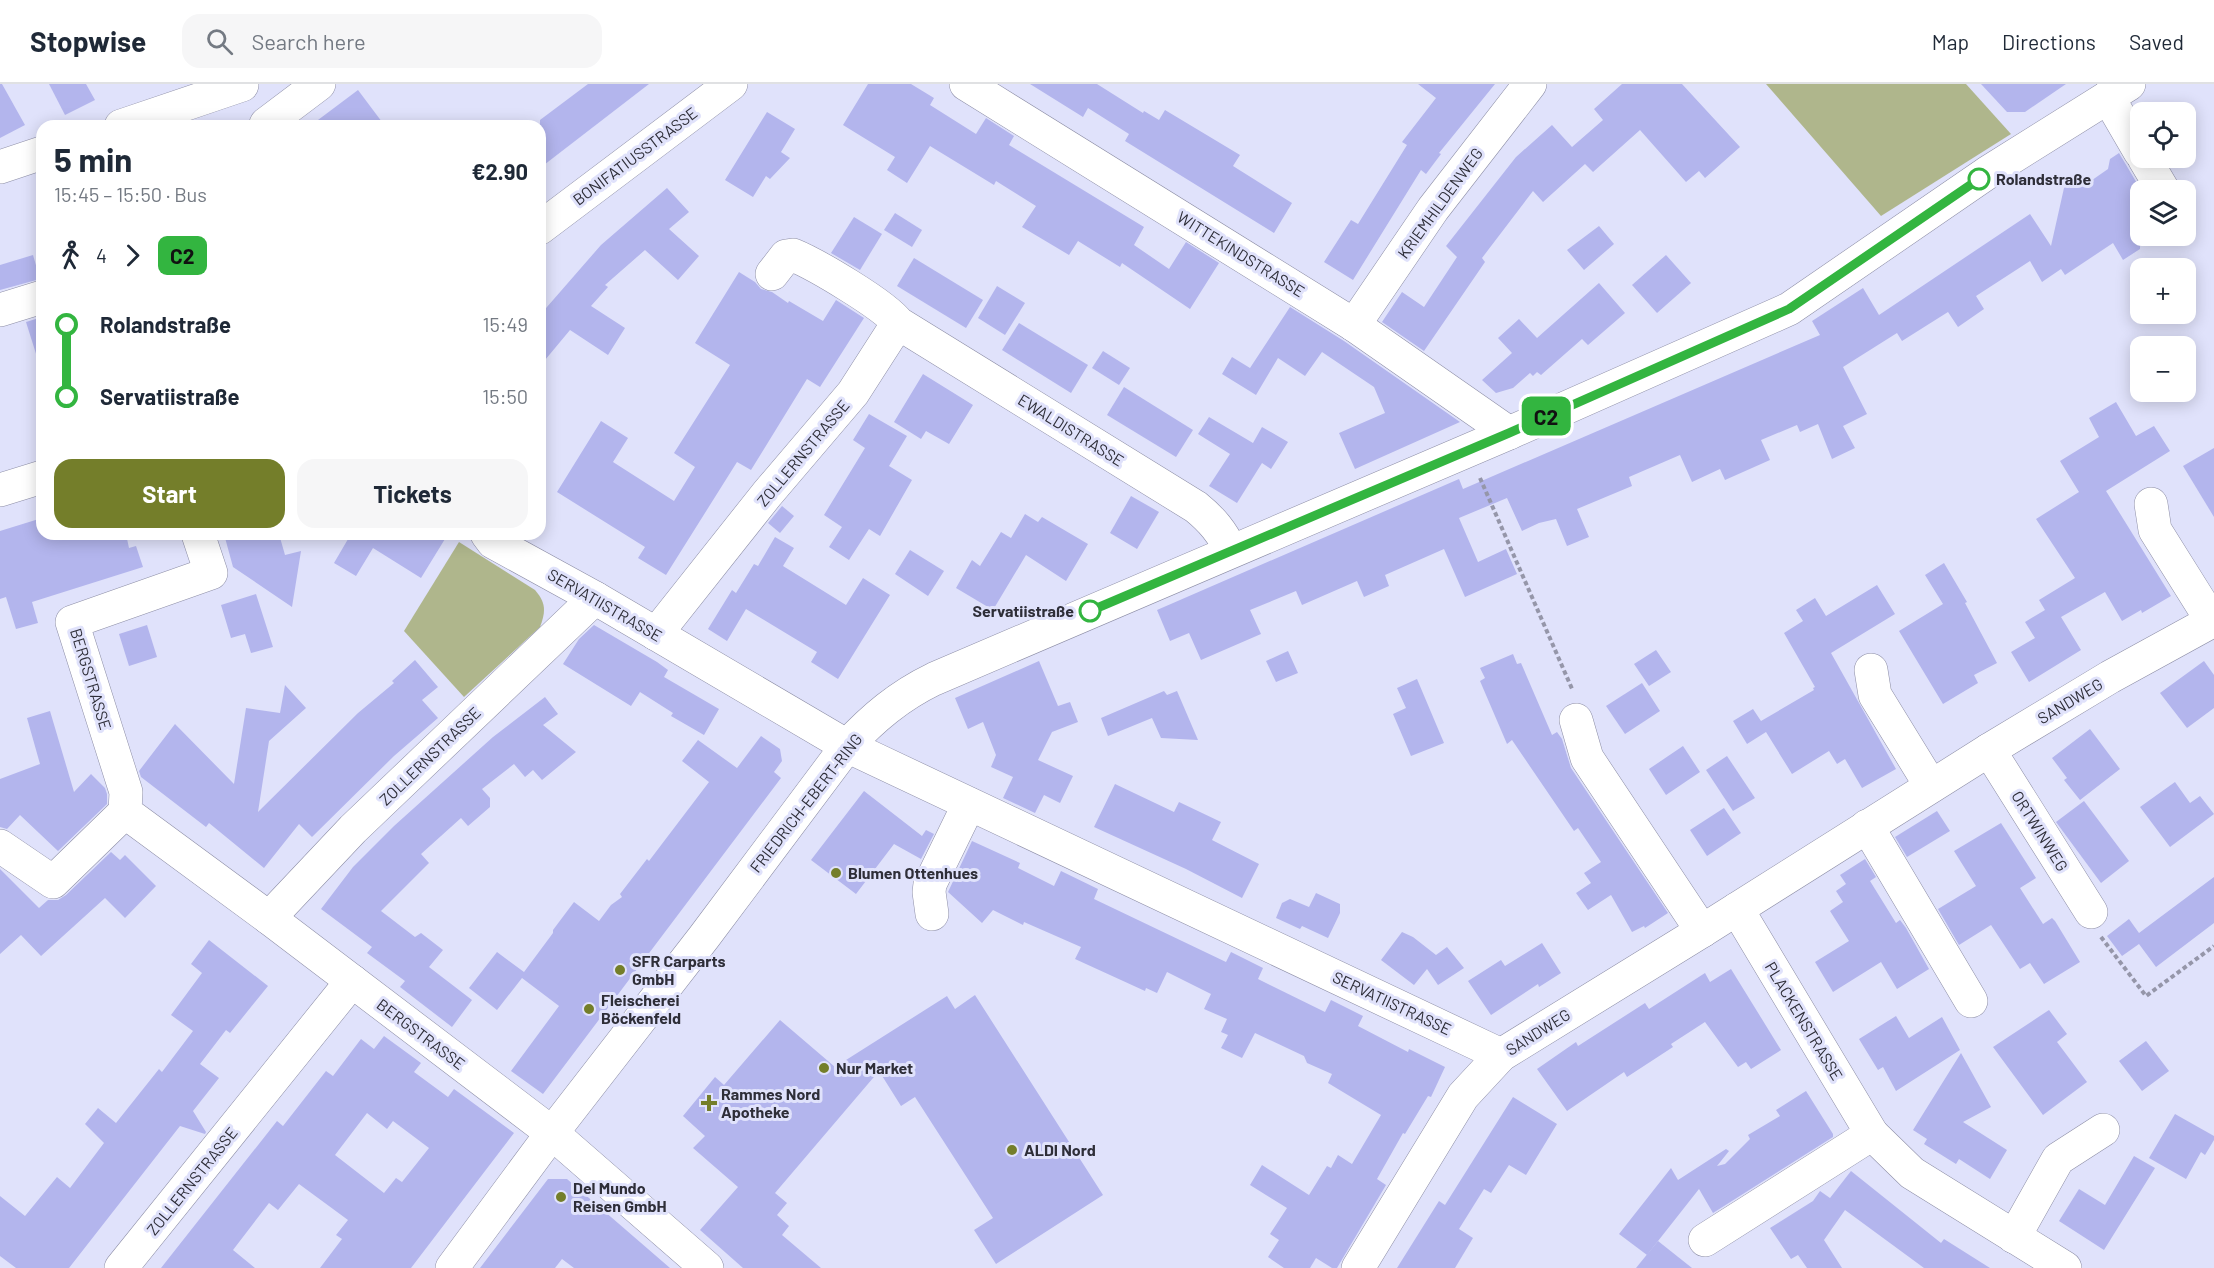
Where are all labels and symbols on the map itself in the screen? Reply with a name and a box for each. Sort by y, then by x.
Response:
street label: BONIFATIUSSTRASSE [569,103,701,209]
street label: KRIEMHILDENWEG [1393,144,1486,262]
marker: Rolandstraße [1968,168,1990,190]
place label: Rolandstraße [1996,169,2091,188]
street label: WITTEKINDSTRASSE [1174,207,1308,300]
street label: EWALDISTRASSE [1015,389,1128,470]
street label: ZOLLERNSTRASSE [753,396,853,510]
line badge: C2 [1519,396,1573,436]
street label: SERVATIISTRASSE [545,564,666,645]
marker: Servatiistraße [1079,600,1101,622]
place label: Servatiistraße [973,601,1074,620]
street label: BERGSTRASSE [67,626,116,732]
street label: SANDWEG [2034,674,2106,727]
street label: ZOLLERNSTRASSE [375,703,484,809]
street label: FRIEDRICH-EBERT-RING [745,729,866,876]
street label: ORTWINWEG [2008,787,2073,874]
place label: Blumen Ottenhues [848,863,978,882]
marker: Blumen Ottenhues [829,866,843,880]
place label: SFR Carparts GmbH [632,951,726,988]
street label: PLACKENSTRASSE [1762,958,1847,1083]
marker: SFR Carparts GmbH [613,963,627,977]
street label: SERVATIISTRASSE [1330,967,1455,1038]
place label: Fleischerei Böckenfeld [601,990,681,1027]
street label: BERGSTRASSE [374,994,469,1073]
marker: Fleischerei Böckenfeld [582,1002,596,1016]
street label: SANDWEG [1502,1004,1574,1059]
place label: Nur Market [836,1058,913,1077]
marker: Nur Market [817,1061,831,1075]
place label: Rammes Nord Apotheke [721,1084,820,1121]
marker: Rammes Nord Apotheke [702,1096,716,1110]
street label: ZOLLERNSTRASSE [142,1123,241,1238]
place label: ALDI Nord [1024,1140,1096,1159]
marker: ALDI Nord [1005,1143,1019,1157]
place label: Del Mundo Reisen GmbH [573,1178,667,1215]
marker: Del Mundo Reisen GmbH [554,1190,568,1204]

